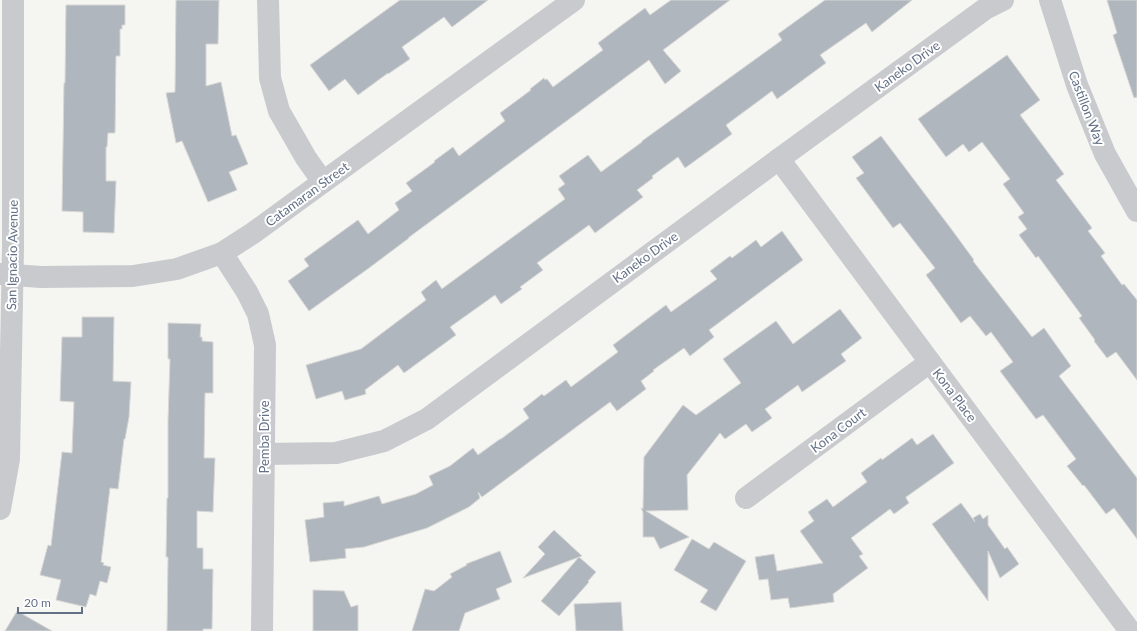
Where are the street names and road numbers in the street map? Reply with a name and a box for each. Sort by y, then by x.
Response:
street label: Kaneko Drive [871,37,943,95]
street label: Castillon Way [1065,69,1109,148]
street label: Catamaran Street [262,158,352,230]
street label: San Ignacio Avenue [3,199,21,310]
street label: Kaneko Drive [609,228,681,286]
street label: Kona Place [930,365,980,425]
street label: Pemba Drive [256,400,272,474]
street label: Kona Court [807,404,869,456]

